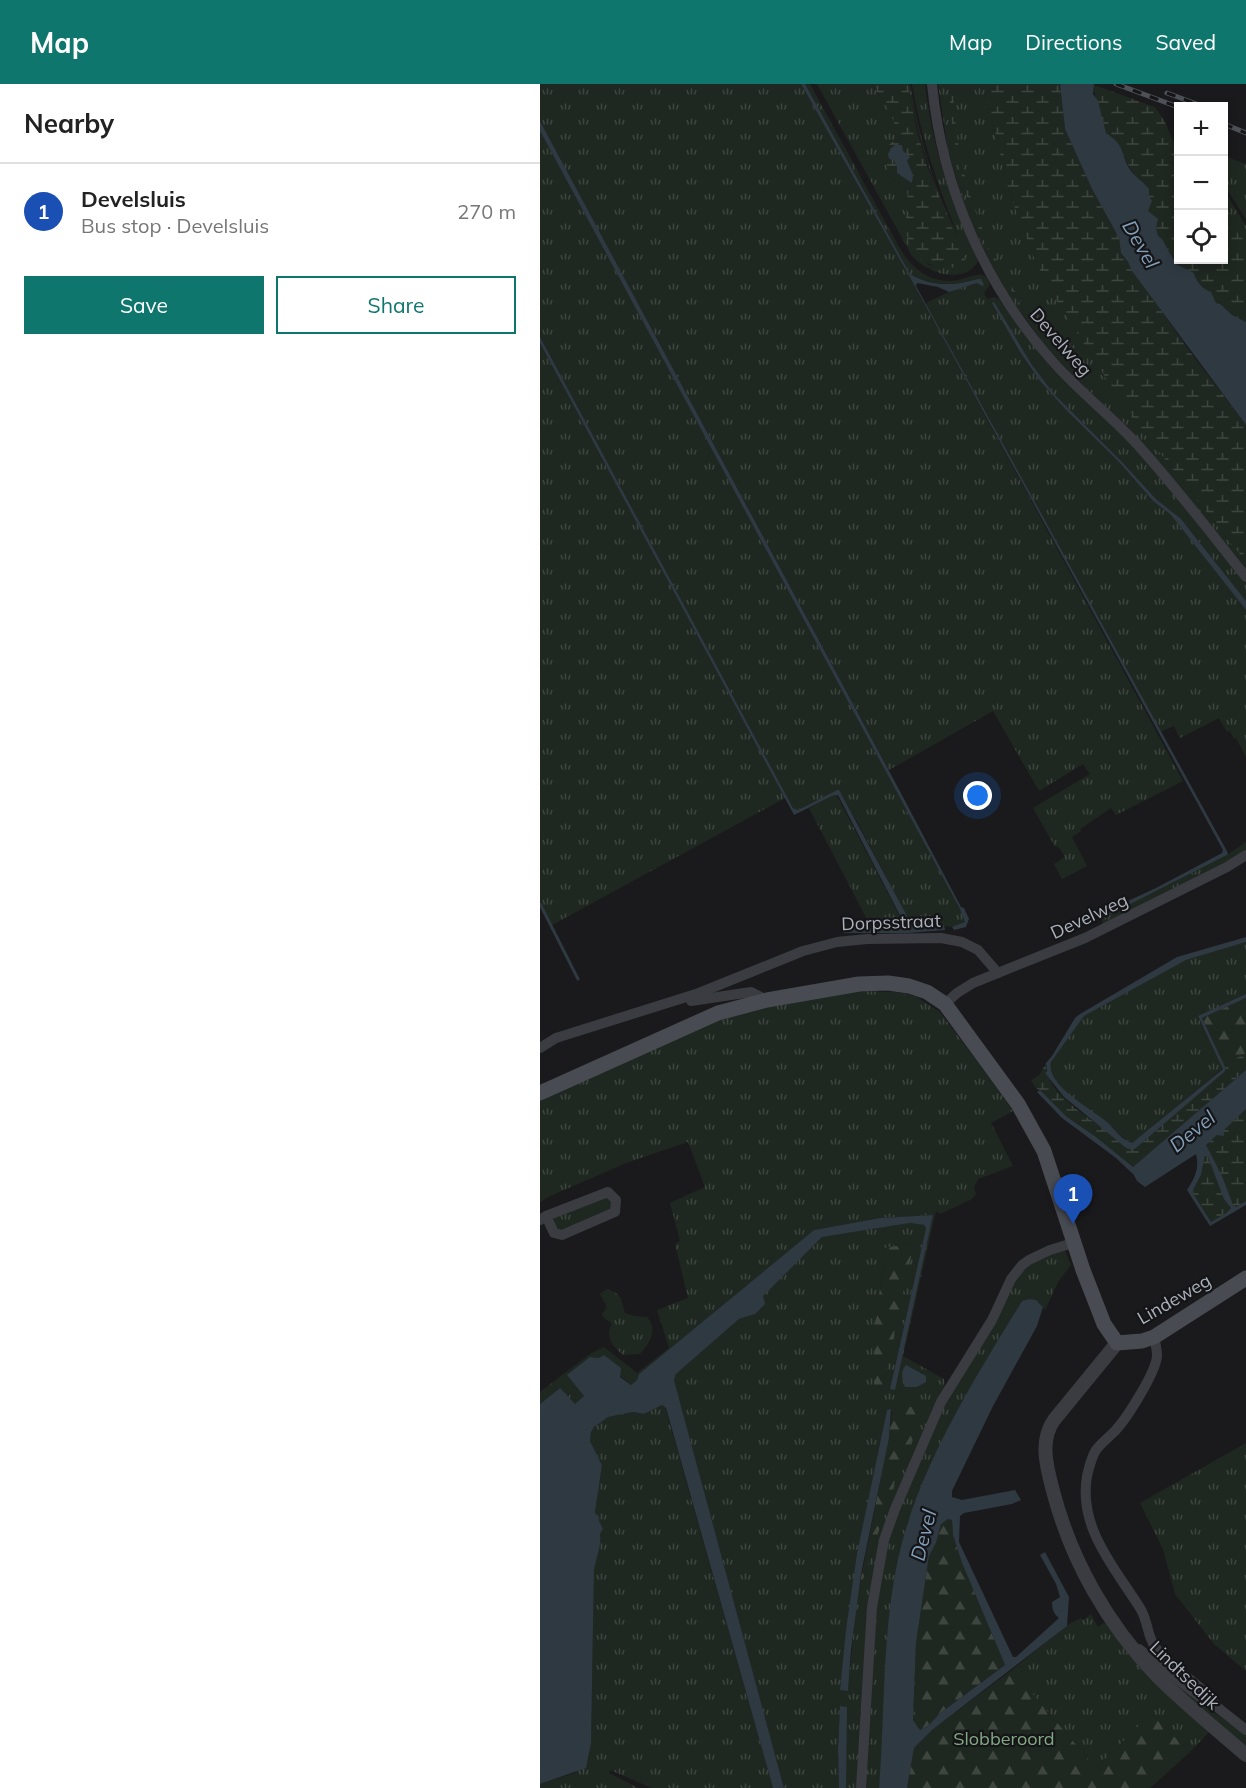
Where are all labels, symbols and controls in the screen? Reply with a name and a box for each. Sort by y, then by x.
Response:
text: Map [30,25,89,60]
text: Map [949,29,992,55]
text: Directions [1025,29,1122,55]
text: Saved [1155,29,1216,55]
map controls [1174,102,1228,264]
button: + [1174,102,1228,156]
text: Nearby [24,107,114,140]
button: − [1174,156,1228,210]
text: Develsluis [81,185,186,213]
text: 1 [38,199,50,224]
text: 270 m [457,199,516,224]
button: locate [1174,210,1228,264]
text: Bus stop · Develsluis [81,213,269,238]
water label: Devel [1117,215,1165,273]
button: Save [24,276,264,334]
button: Share [276,276,516,334]
street label: Develweg [1025,303,1097,381]
your location [963,781,992,810]
street label: Develweg [1047,888,1131,944]
street label: Dorpsstraat [841,909,941,935]
water label: Devel [1164,1105,1220,1157]
pin: 1 [1054,1174,1092,1224]
street label: Lindeweg [1133,1269,1215,1329]
water label: Devel [905,1507,941,1563]
street label: Lindtsedijk [1145,1636,1226,1715]
park label: Slobberoord [953,1727,1055,1750]

